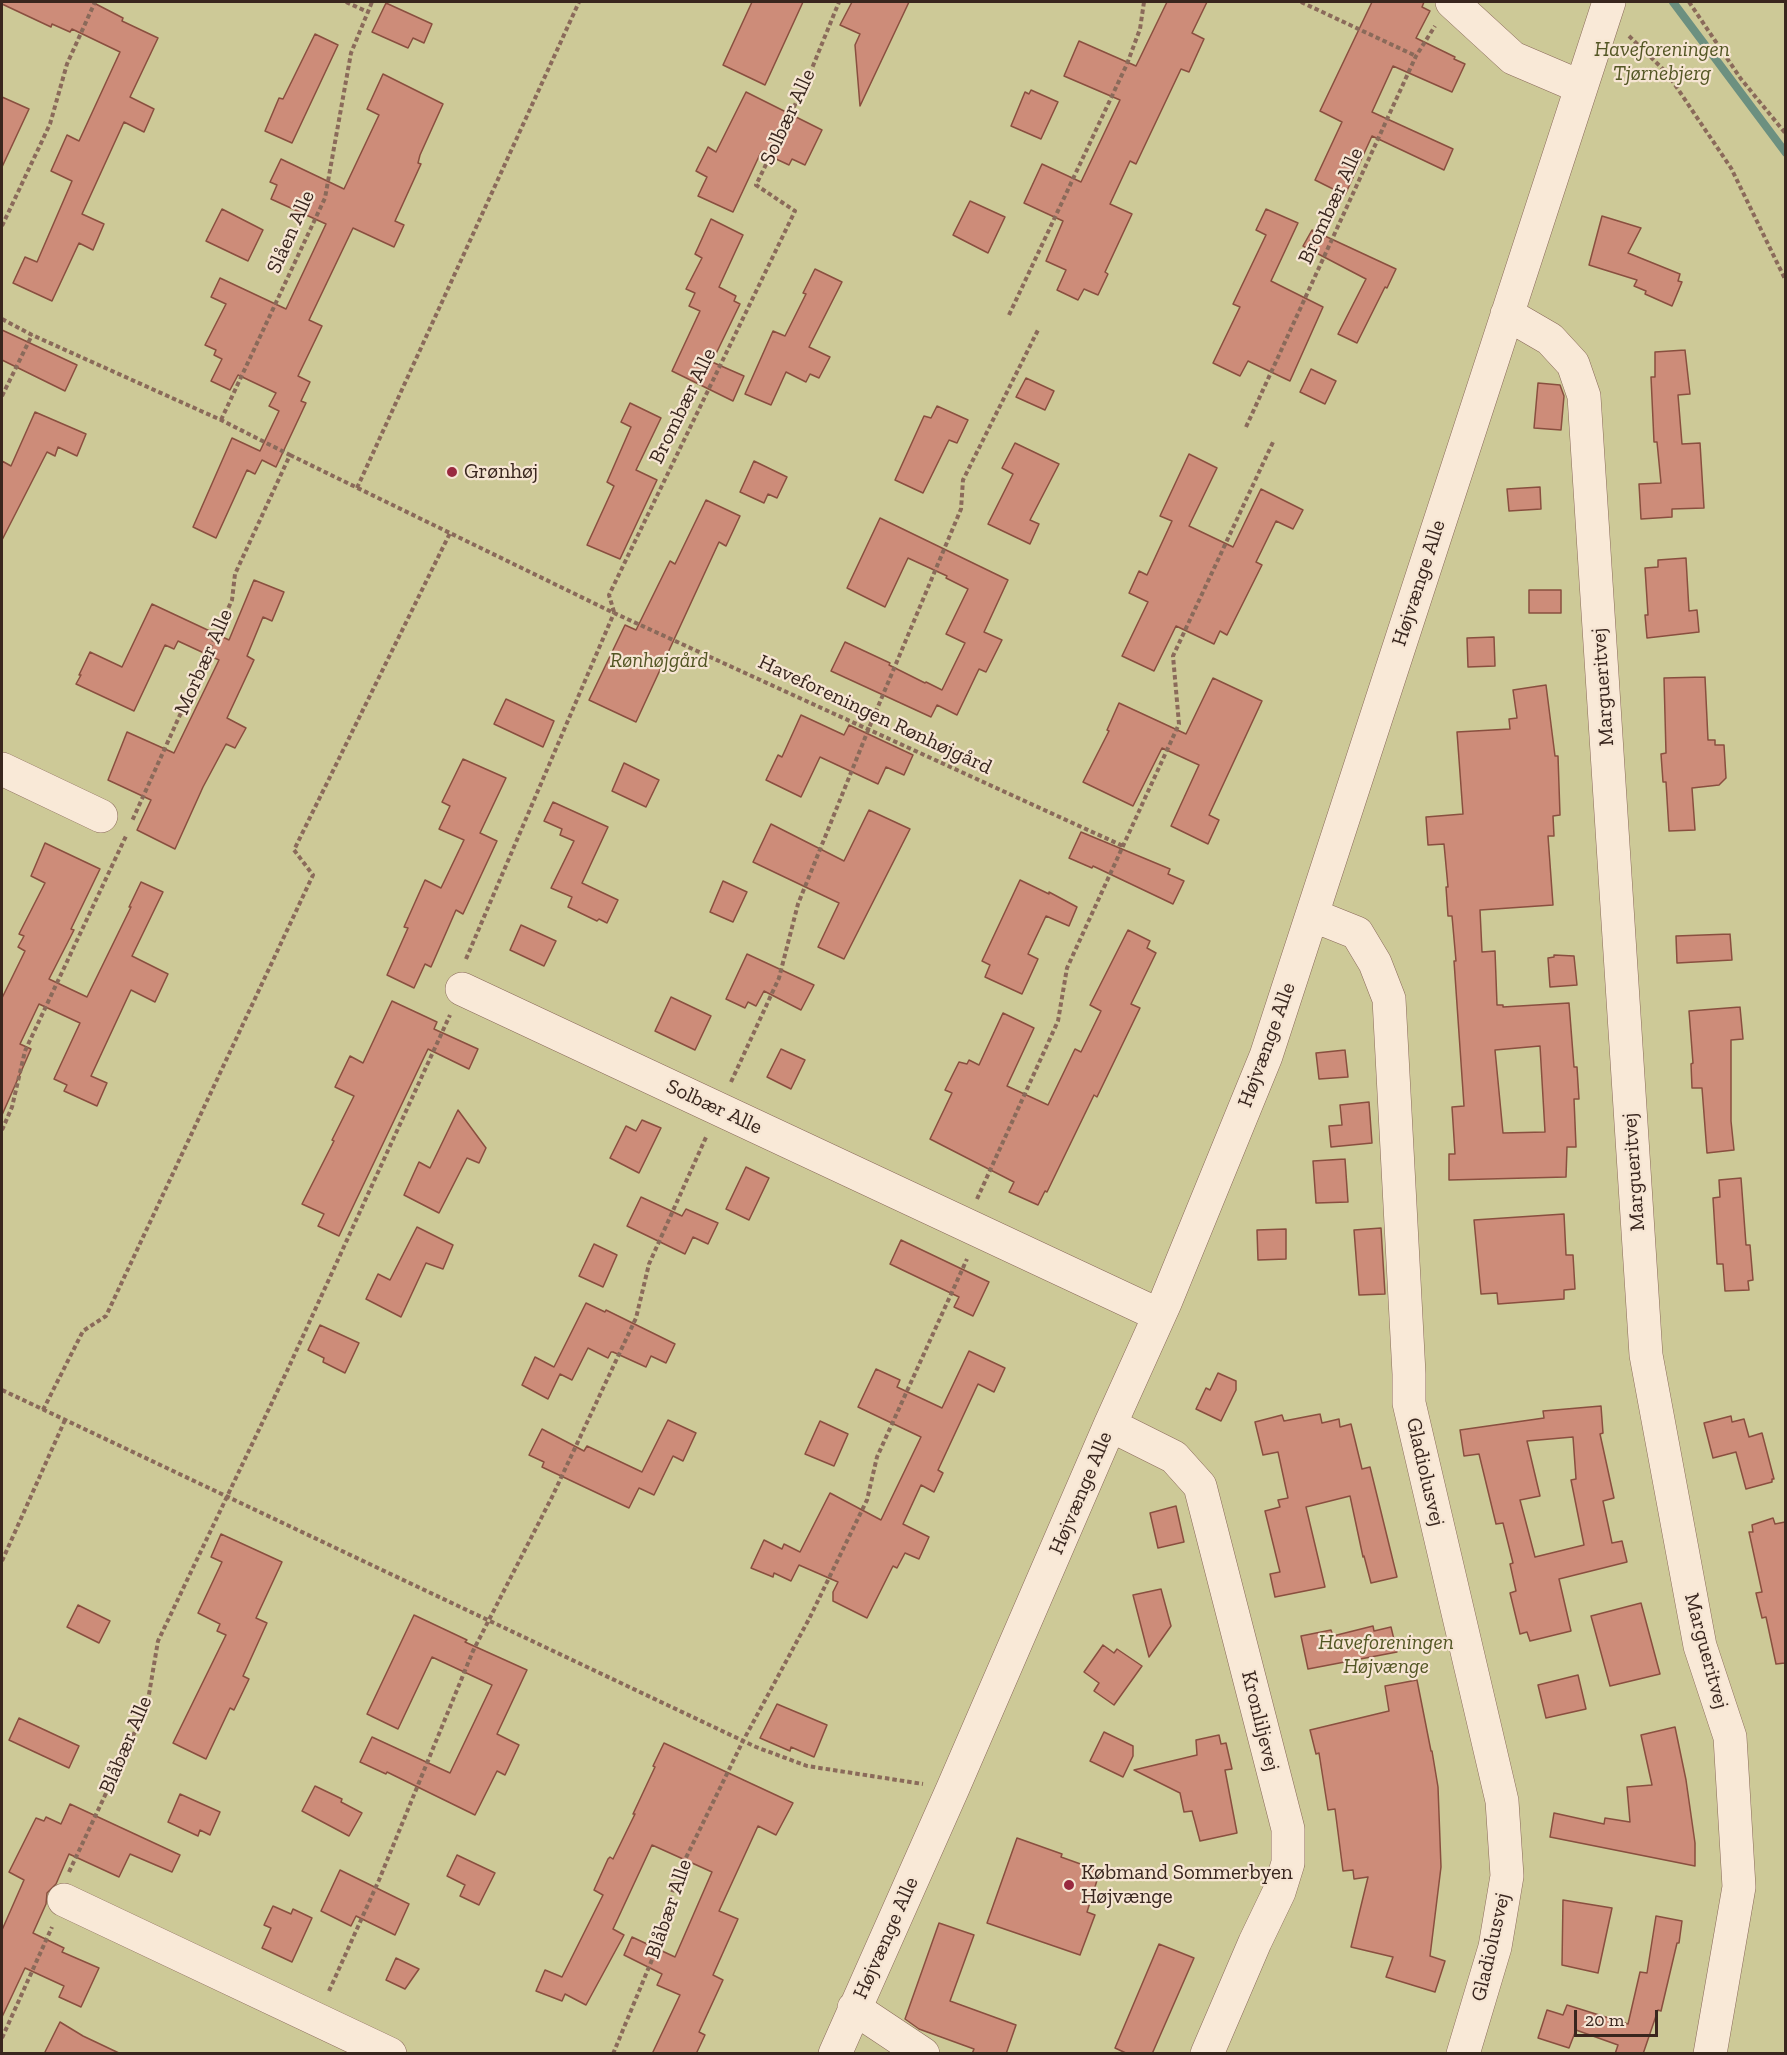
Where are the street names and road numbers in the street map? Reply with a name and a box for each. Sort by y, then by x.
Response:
street label: Solbær Alle [755,65,821,169]
street label: Brombær Alle [1293,144,1369,268]
street label: Slåen Alle [262,187,320,277]
street label: Brombær Alle [644,344,722,468]
street label: Højvænge Alle [1387,517,1451,649]
street label: Morbær Alle [170,605,238,719]
street label: Margueritvej [1586,627,1620,747]
street label: Haveforeningen Rønhøjgård [754,650,996,780]
street label: Højvænge Alle [1233,979,1301,1111]
street label: Solbær Alle [662,1074,766,1140]
street label: Margueritvej [1617,1112,1651,1232]
street label: Gladiolusvej [1400,1415,1450,1529]
street label: Højvænge Alle [1044,1428,1118,1558]
street label: Margueritvej [1679,1591,1733,1711]
street label: Kronliljevej [1235,1668,1285,1774]
street label: Blåbær Alle [94,1692,158,1798]
street label: Blåbær Alle [640,1856,698,1962]
street label: Højvænge Alle [848,1873,924,2003]
street label: Gladiolusvej [1466,1890,1516,2004]

